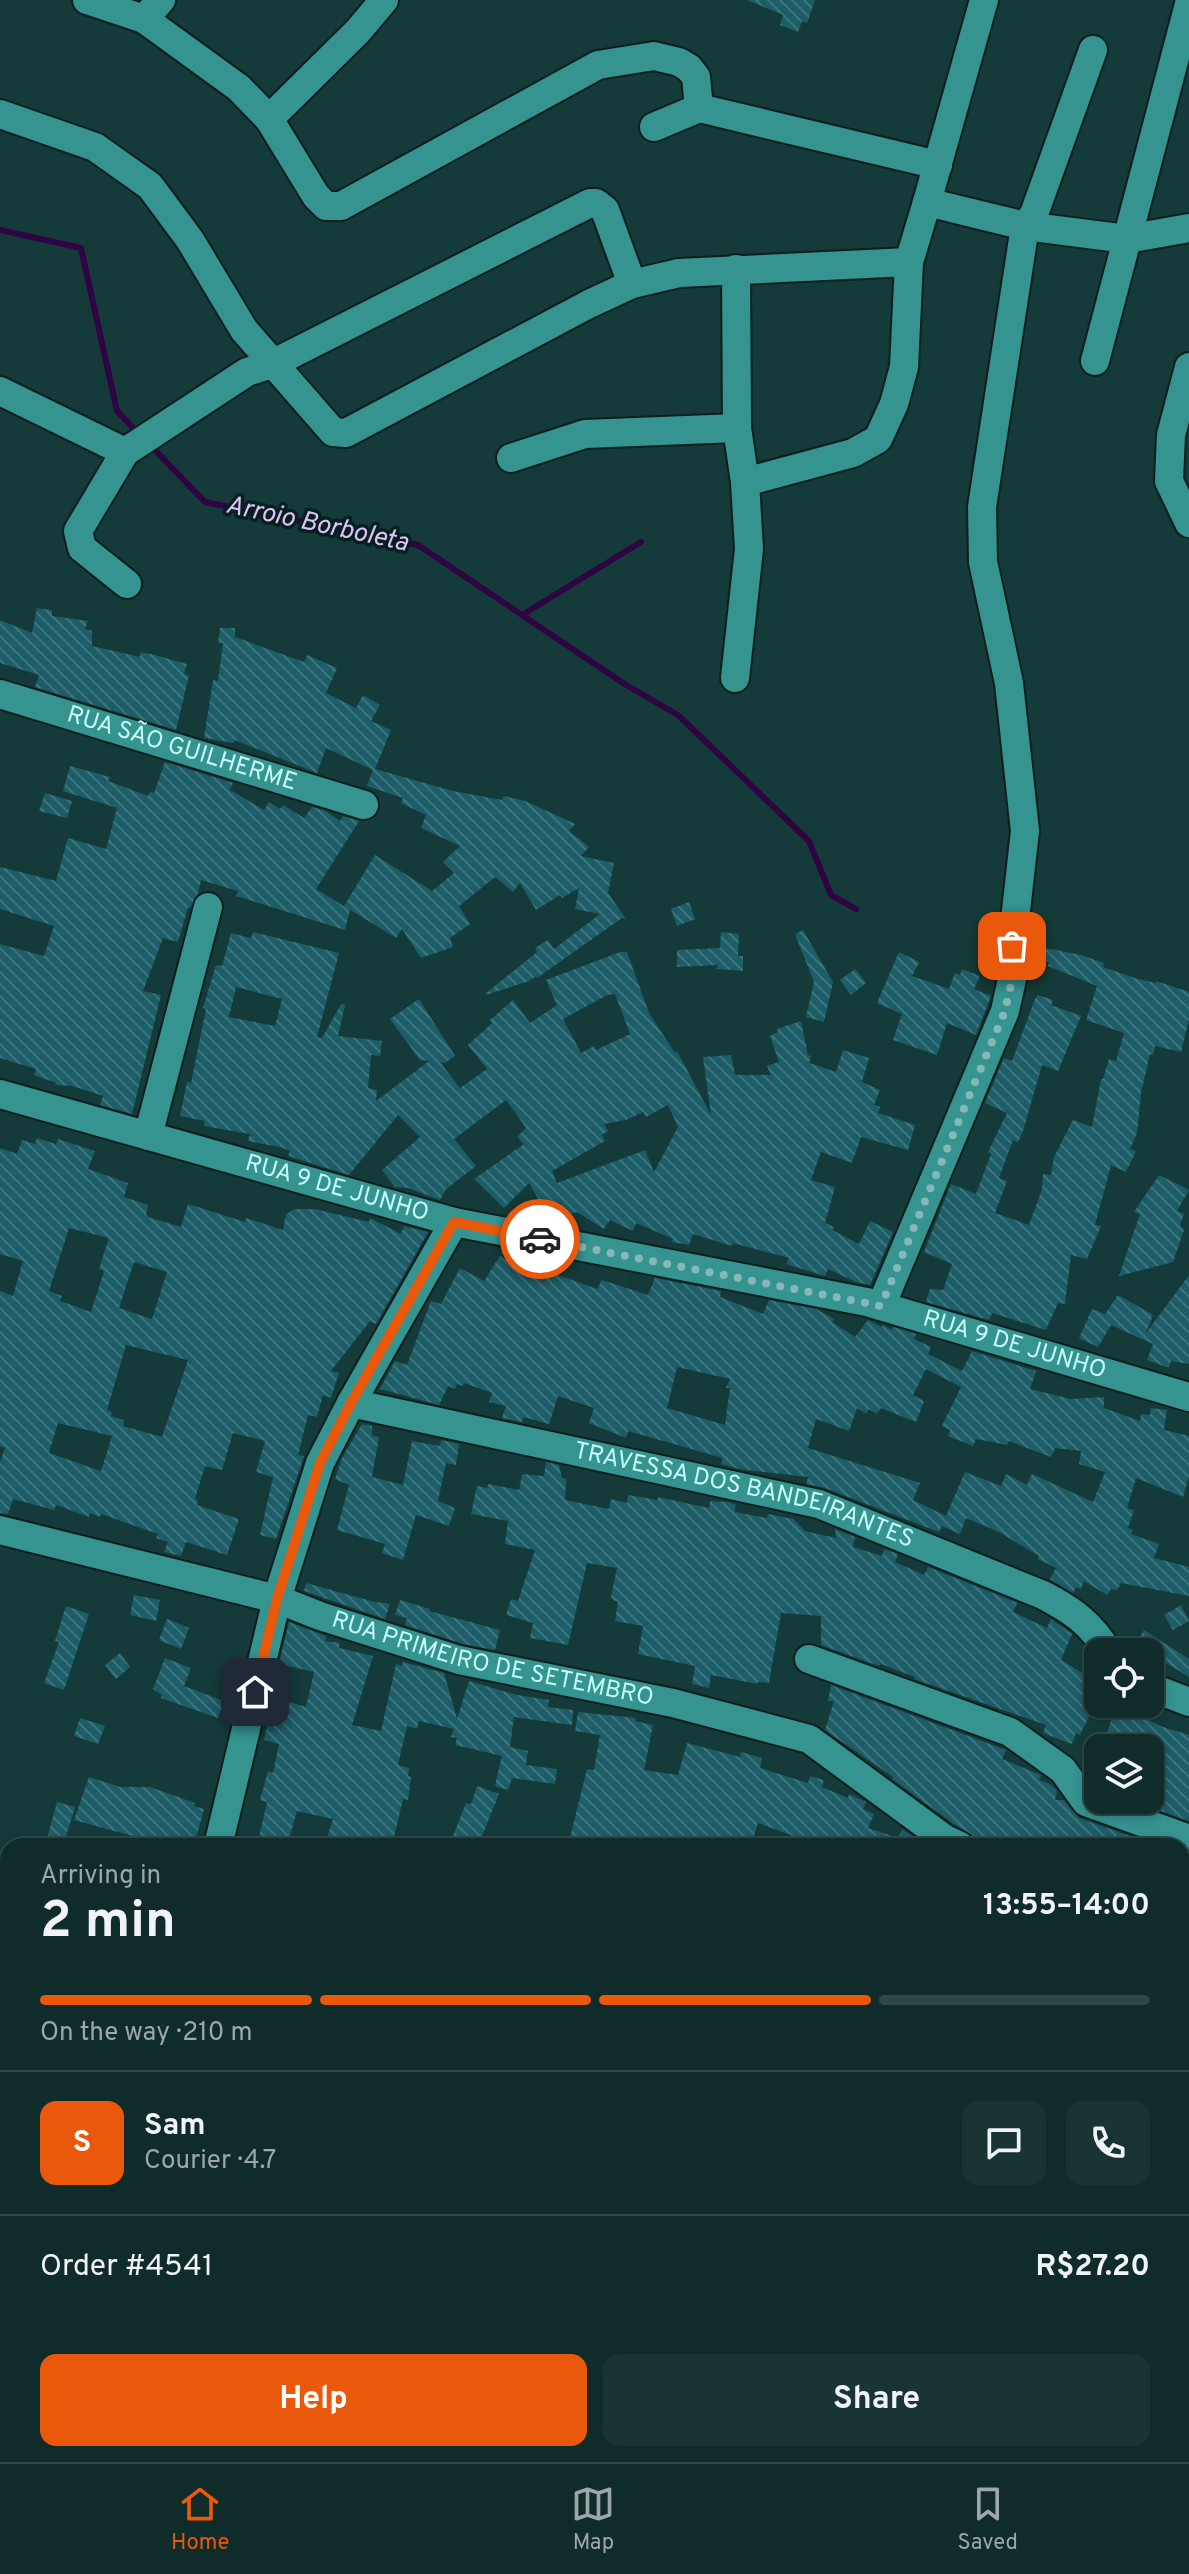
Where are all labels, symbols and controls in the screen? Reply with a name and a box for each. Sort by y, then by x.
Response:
water label: Arroio Borboleta [223,490,412,561]
street label: RUA SÃO GUILHERME [63,700,300,799]
pin [978,912,1046,980]
icon: bag [990,924,1034,968]
street label: RUA 9 DE JUNHO [242,1149,432,1229]
courier [500,1199,580,1279]
icon: car [518,1217,562,1261]
street label: RUA 9 DE JUNHO [919,1304,1109,1387]
street label: TRAVESSA DOS BANDEIRANTES [571,1437,918,1556]
street label: RUA PRIMEIRO DE SETEMBRO [328,1606,656,1714]
map controls [1084,1638,1164,1814]
button: locate [1084,1638,1164,1718]
pin [221,1658,289,1726]
icon: home [233,1670,277,1714]
button: layers [1084,1734,1164,1814]
text: Arriving in [40,1860,161,1893]
text: 13:55–14:00 [983,1888,1150,1925]
text: 2 min [40,1890,176,1956]
text: On the way · 210 m [40,2017,253,2050]
button: chat [962,2101,1046,2185]
button: phone [1066,2101,1150,2185]
text: Sam [144,2108,206,2145]
text: S [73,2125,91,2162]
text: Courier · 4.7 [144,2145,276,2178]
text: Order #4541 [40,2249,213,2286]
text: R$27.20 [1036,2249,1150,2286]
button: Help [40,2354,587,2446]
button: Share [603,2354,1150,2446]
tab: Home [171,2482,229,2557]
tab: Map [571,2482,615,2557]
tab: Saved [958,2482,1018,2557]

